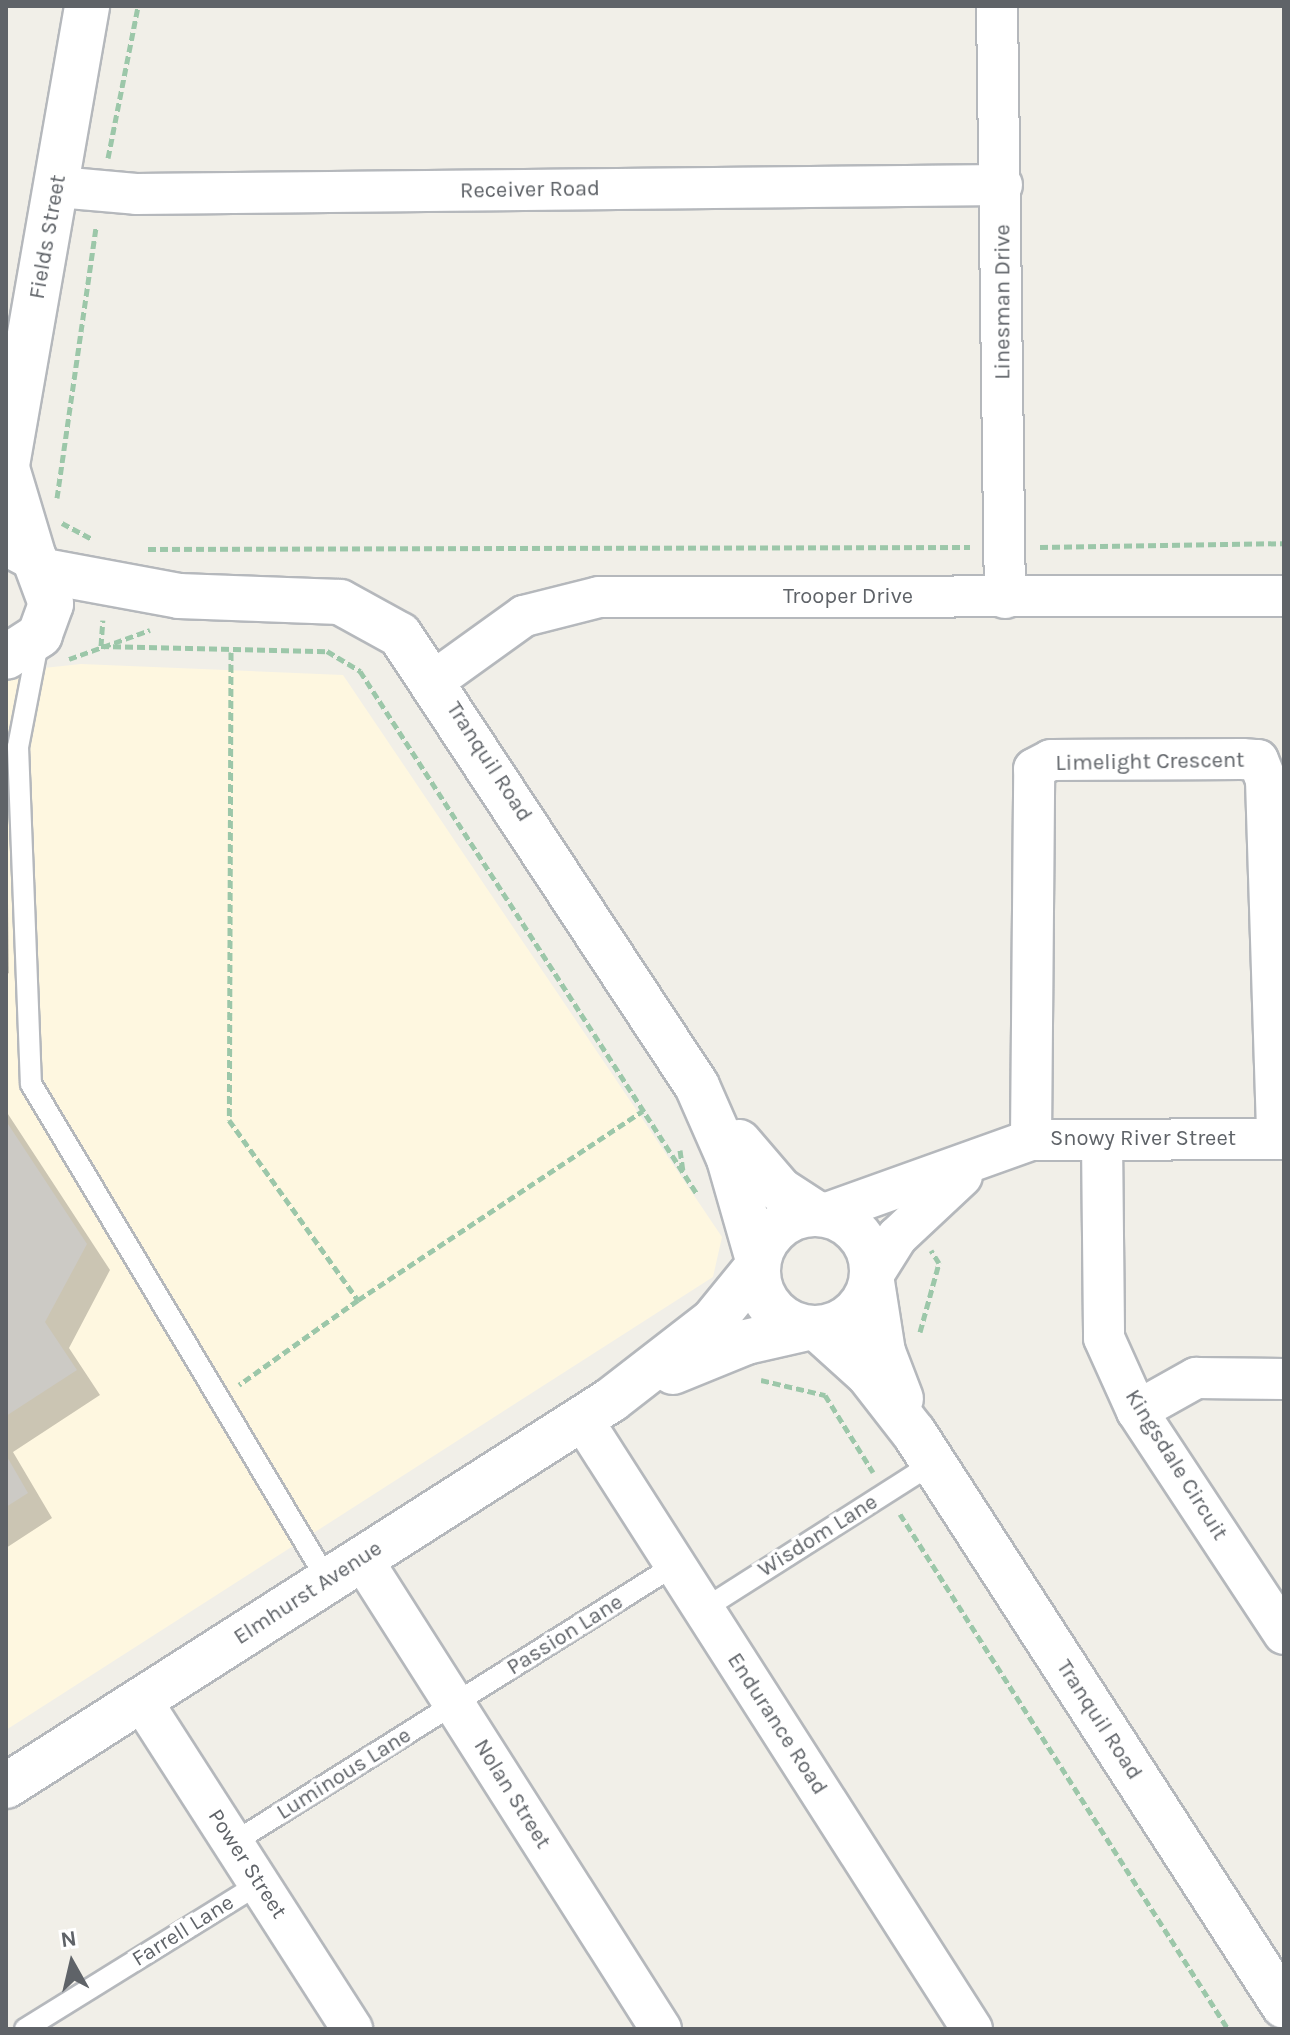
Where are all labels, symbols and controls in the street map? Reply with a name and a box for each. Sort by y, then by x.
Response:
street label: Fields Street [24,173,72,301]
street label: Receiver Road [460,176,600,204]
street label: Linesman Drive [990,224,1016,380]
street label: Trooper Drive [783,584,913,610]
street label: Tranquil Road [440,697,538,827]
street label: Limelight Crescent [1055,747,1245,777]
street label: Snowy River Street [1050,1126,1236,1152]
street label: Kingsdale Circuit [1119,1385,1233,1545]
street label: Wisdom Lane [753,1489,883,1583]
street label: Elmhurst Avenue [229,1535,387,1651]
street label: Passion Lane [502,1589,628,1681]
street label: Endurance Road [721,1648,833,1800]
street label: Tranquil Road [1050,1655,1148,1785]
street label: Luminous Lane [272,1722,416,1826]
street label: Nolan Street [468,1734,556,1854]
street label: Power Street [202,1804,292,1924]
street label: Farrell Lane [127,1889,239,1973]
north arrow [32,1923,112,2003]
text: N [59,1925,78,1953]

